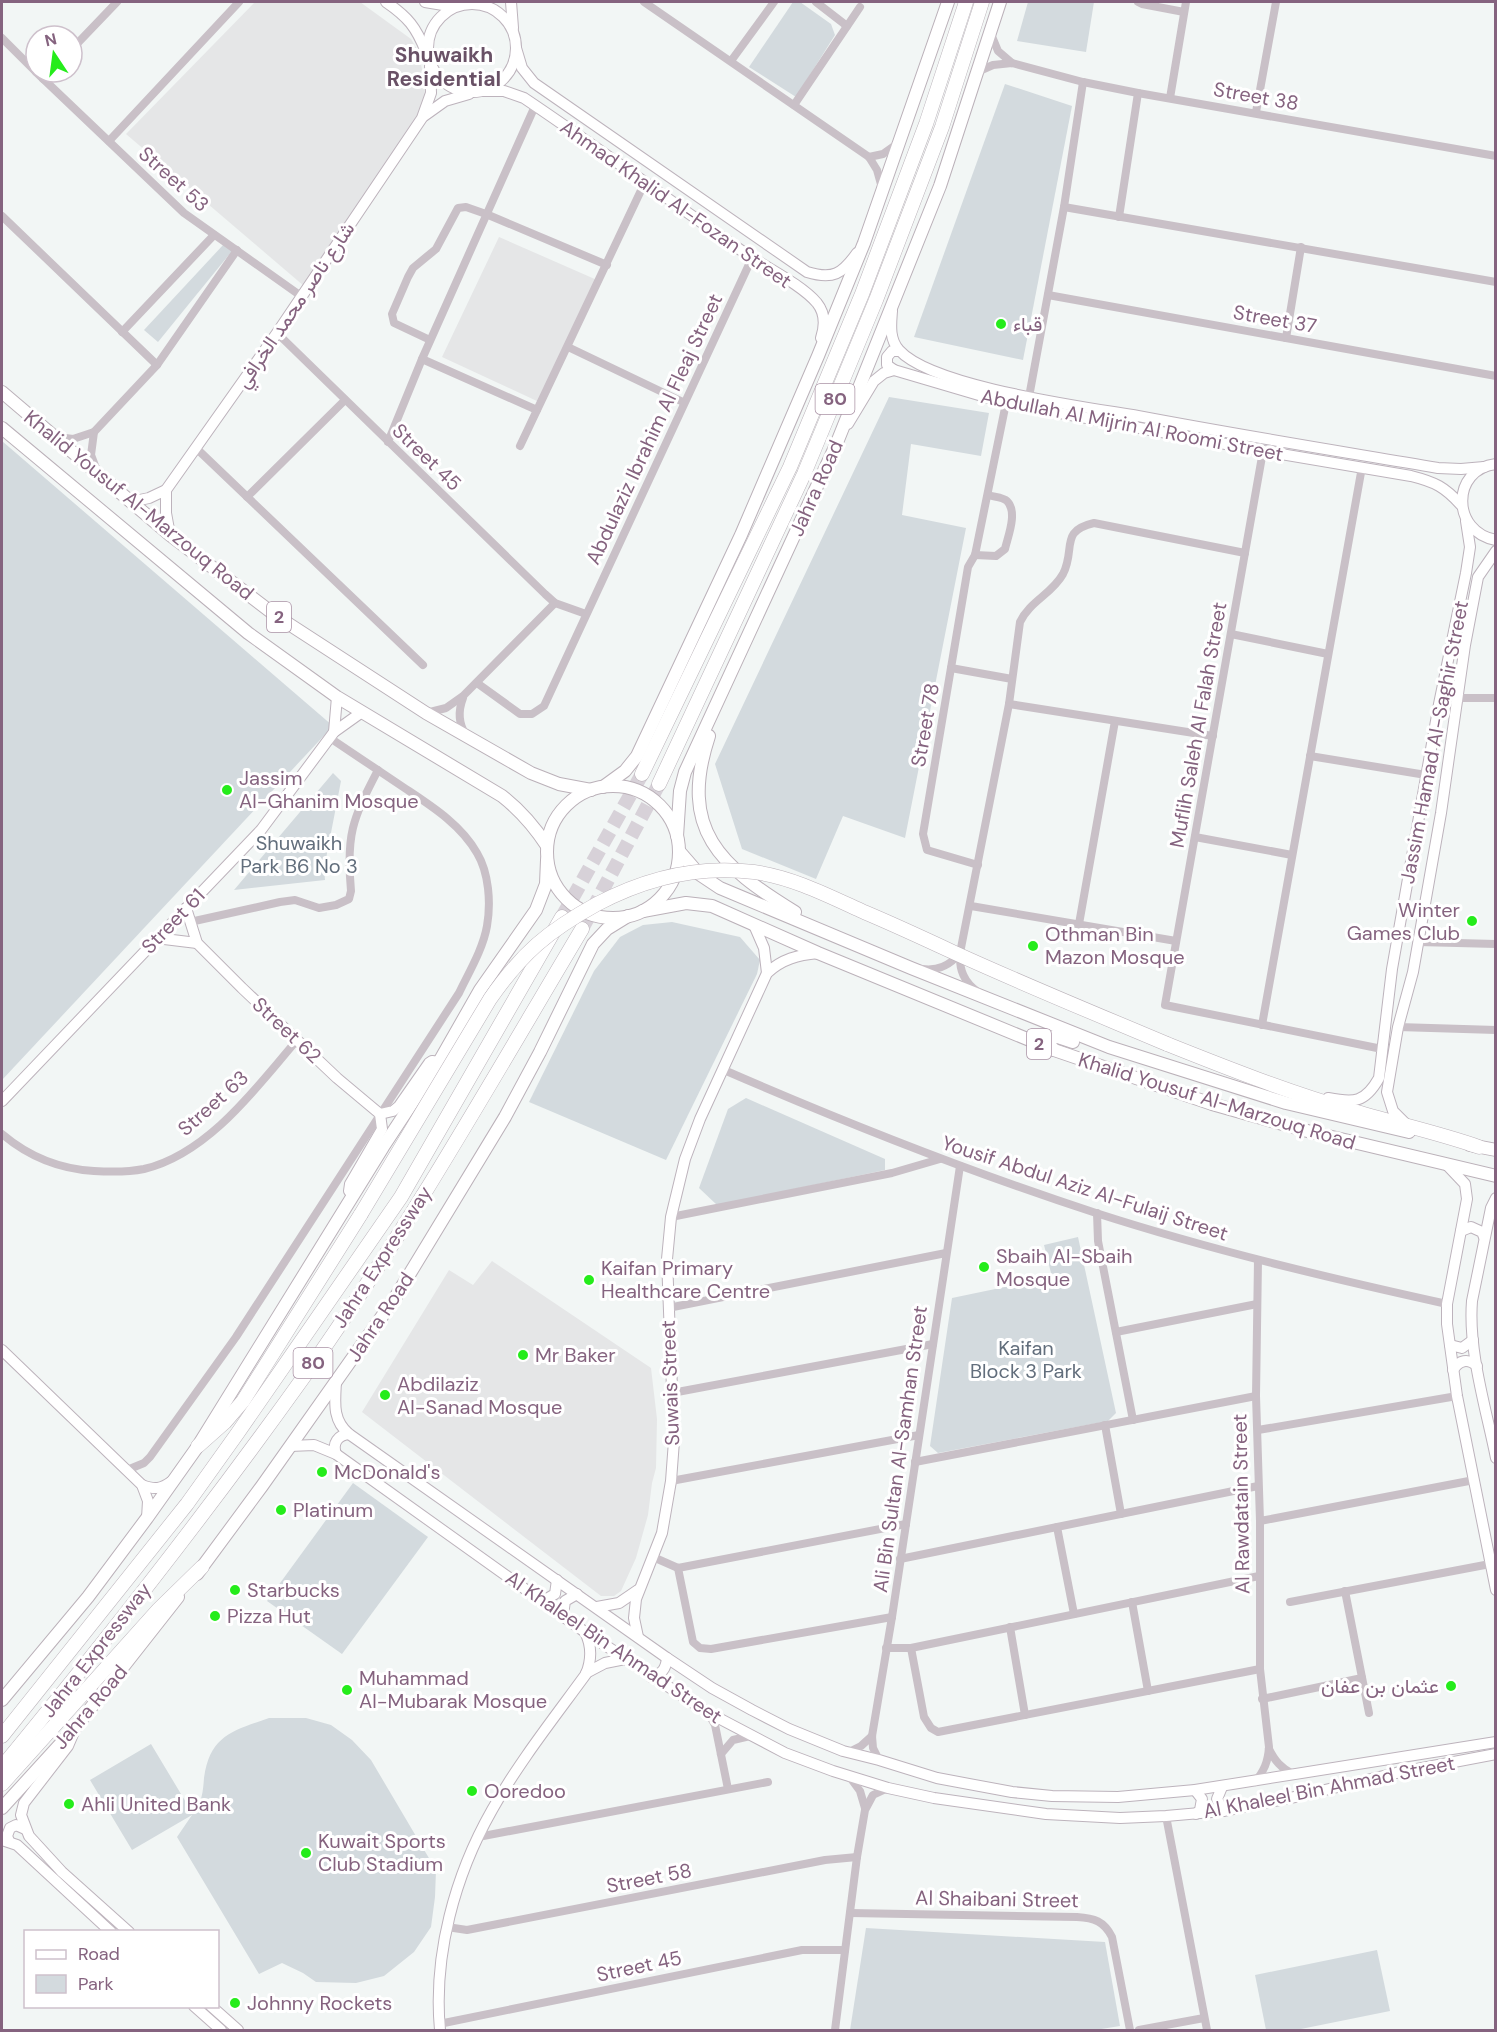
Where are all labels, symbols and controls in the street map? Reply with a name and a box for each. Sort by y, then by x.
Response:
north arrow [24,24,84,84]
text: N [43,28,59,51]
district label: Shuwaikh Residential [387,41,501,93]
street label: Street 38 [1211,76,1301,116]
street label: Ahmad Khalid Al-Fozan Street [555,114,797,294]
street label: Street 53 [133,141,215,217]
street label: شارع ناصر محمد الخرافي [230,217,364,395]
street label: Abdulaziz Ibrahim Al Fleaj Street [580,289,728,569]
street label: Street 37 [1231,299,1319,339]
place label: قباء [1013,311,1042,337]
marker: قباء [994,317,1008,331]
street label: Abdullah Al Mijrin Al Roomi Street [979,383,1286,467]
road number: 80 [816,384,854,414]
street label: Khalid Yousuf Al-Marzouq Road [19,404,259,606]
street label: Street 45 [387,418,467,496]
street label: Jahra Road [783,436,849,540]
street label: Jassim Hamad Al-Saghir Street [1394,598,1474,886]
street label: Muflih Saleh Al Falah Street [1164,600,1232,850]
road number: 2 [267,602,291,632]
street label: Street 78 [905,681,945,769]
place label: Jassim Al-Ghanim Mosque [239,765,419,814]
marker: Jassim Al-Ghanim Mosque [220,783,234,797]
park label: Shuwaikh Park B6 No 3 [240,830,358,879]
street label: Street 61 [136,883,210,959]
place label: Winter Games Club [1347,897,1460,946]
marker: Winter Games Club [1465,914,1479,928]
place label: Othman Bin Mazon Mosque [1045,921,1185,970]
marker: Othman Bin Mazon Mosque [1026,939,1040,953]
street label: Street 62 [247,991,327,1069]
road number: 2 [1027,1029,1051,1059]
street label: Khalid Yousuf Al-Marzouq Road [1075,1046,1359,1156]
street label: Street 63 [172,1064,254,1142]
street label: Yousif Abdul Aziz Al-Fulaij Street [939,1129,1231,1247]
street label: Jahra Expressway [326,1181,438,1333]
place label: Sbaih Al-Sbaih Mosque [996,1243,1132,1292]
place label: Kaifan Primary Healthcare Centre [601,1255,770,1304]
marker: Sbaih Al-Sbaih Mosque [977,1260,991,1274]
street label: Jahra Road [341,1267,419,1367]
marker: Kaifan Primary Healthcare Centre [582,1273,596,1287]
street label: Ali Bin Sultan Al-Samhan Street [867,1304,933,1594]
street label: Suwais Street [655,1320,685,1446]
park label: Kaifan Block 3 Park [970,1335,1082,1384]
place label: Mr Baker [535,1342,616,1368]
road number: 80 [294,1348,332,1378]
marker: Mr Baker [516,1348,530,1362]
place label: Abdilaziz Al-Sanad Mosque [397,1371,562,1420]
marker: Abdilaziz Al-Sanad Mosque [378,1388,392,1402]
street label: Al Rawdatain Street [1226,1413,1256,1594]
place label: McDonald's [334,1459,440,1485]
marker: McDonald's [315,1465,329,1479]
place label: Platinum [293,1497,373,1523]
marker: Platinum [274,1503,288,1517]
street label: Al Khaleel Bin Ahmad Street [501,1565,727,1729]
street label: Jahra Expressway [35,1577,157,1723]
place label: Starbucks [247,1577,340,1603]
marker: Starbucks [228,1583,242,1597]
place label: Pizza Hut [227,1603,311,1629]
marker: Pizza Hut [208,1609,222,1623]
street label: Jahra Road [47,1659,133,1755]
place label: Muhammad Al-Mubarak Mosque [359,1665,547,1714]
place label: عثمان بن عفان [1321,1673,1439,1699]
marker: عثمان بن عفان [1444,1679,1458,1693]
marker: Muhammad Al-Mubarak Mosque [340,1683,354,1697]
street label: Al Khaleel Bin Ahmad Street [1201,1750,1457,1824]
place label: Ooredoo [484,1778,566,1804]
marker: Ooredoo [465,1784,479,1798]
place label: Ahli United Bank [81,1791,231,1817]
marker: Ahli United Bank [62,1797,76,1811]
place label: Kuwait Sports Club Stadium [318,1828,446,1877]
marker: Kuwait Sports Club Stadium [299,1846,313,1860]
street label: Street 58 [604,1857,694,1899]
street label: Al Shaibani Street [915,1885,1079,1913]
legend [24,1930,219,2008]
text: Road [78,1942,120,1966]
street label: Street 45 [594,1944,684,1988]
text: Park [78,1972,114,1996]
place label: Johnny Rockets [247,1990,392,2016]
marker: Johnny Rockets [228,1996,242,2010]

